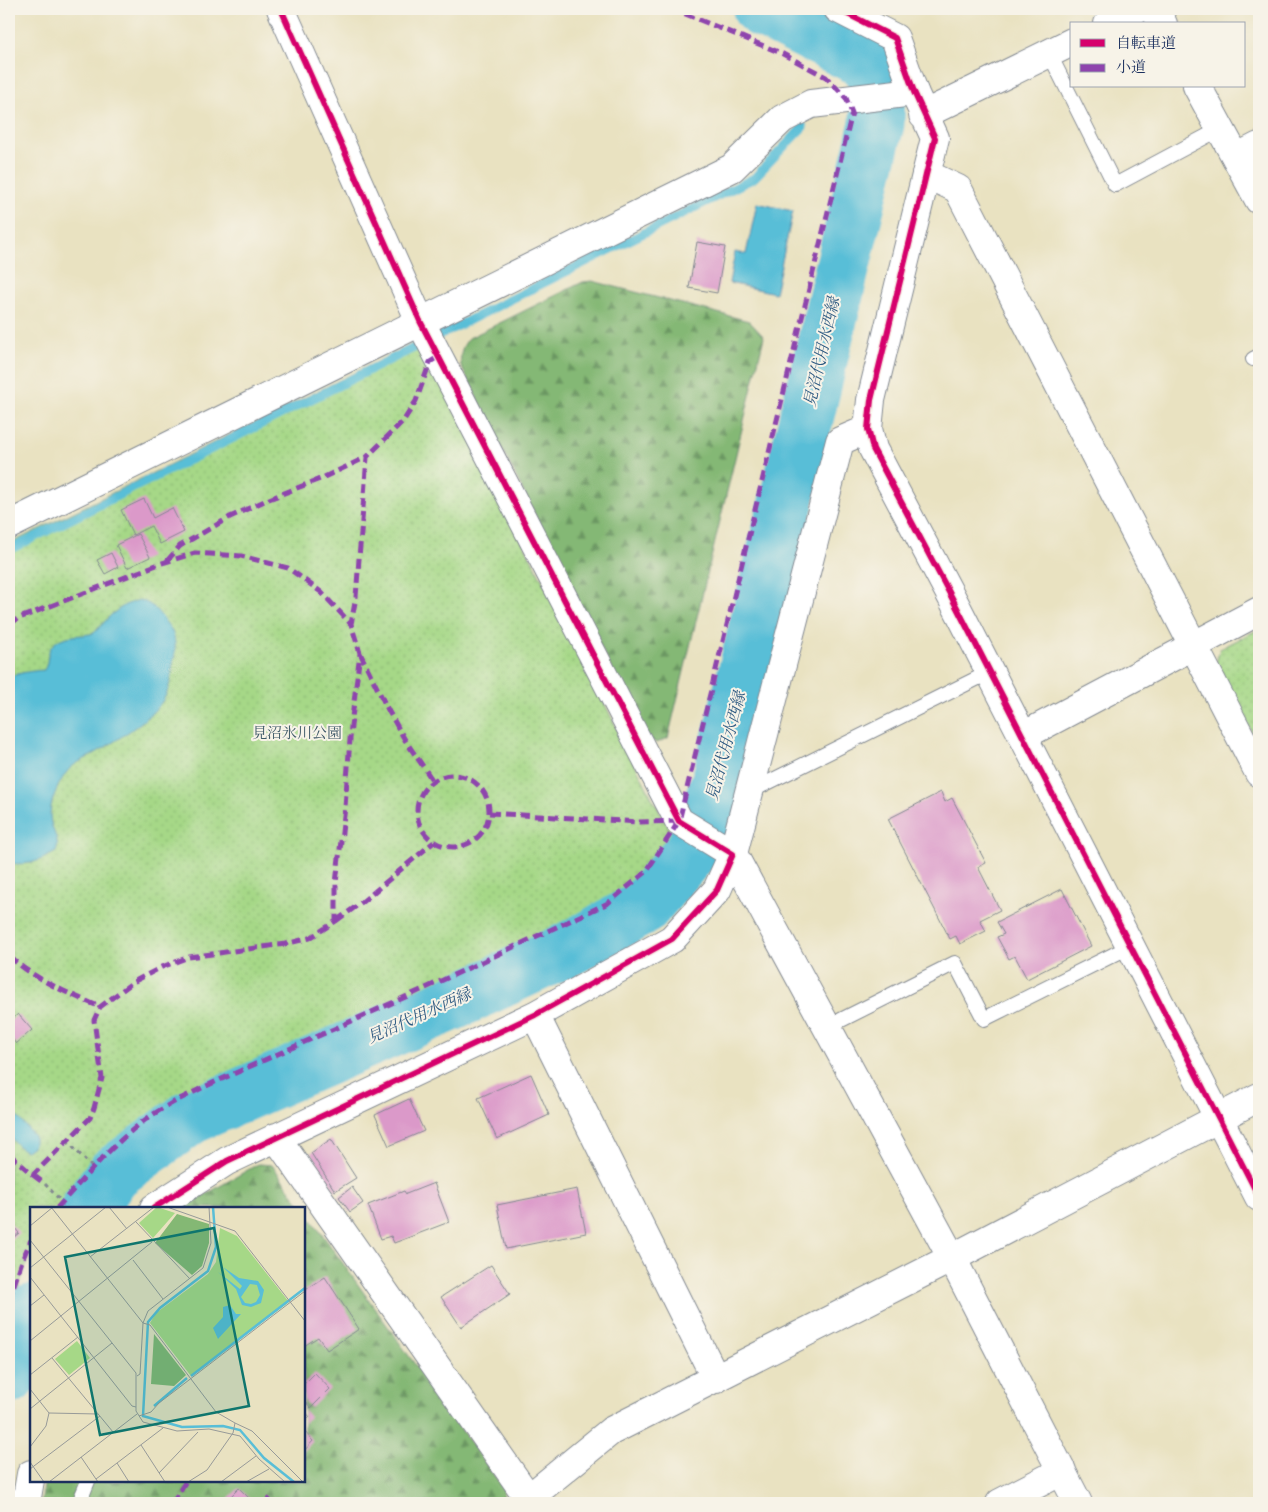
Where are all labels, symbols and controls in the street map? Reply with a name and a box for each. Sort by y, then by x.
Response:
legend [1070,22,1246,88]
text: 自転車道 [1116,34,1176,53]
text: 小道 [1116,58,1146,77]
water label: 見沼代用水西縁 [800,293,845,409]
water label: 見沼代用水西縁 [702,687,751,803]
park label: 見沼氷川公園 [252,724,342,743]
water label: 見沼代用水西縁 [364,983,476,1048]
inset map [30,1207,305,1482]

